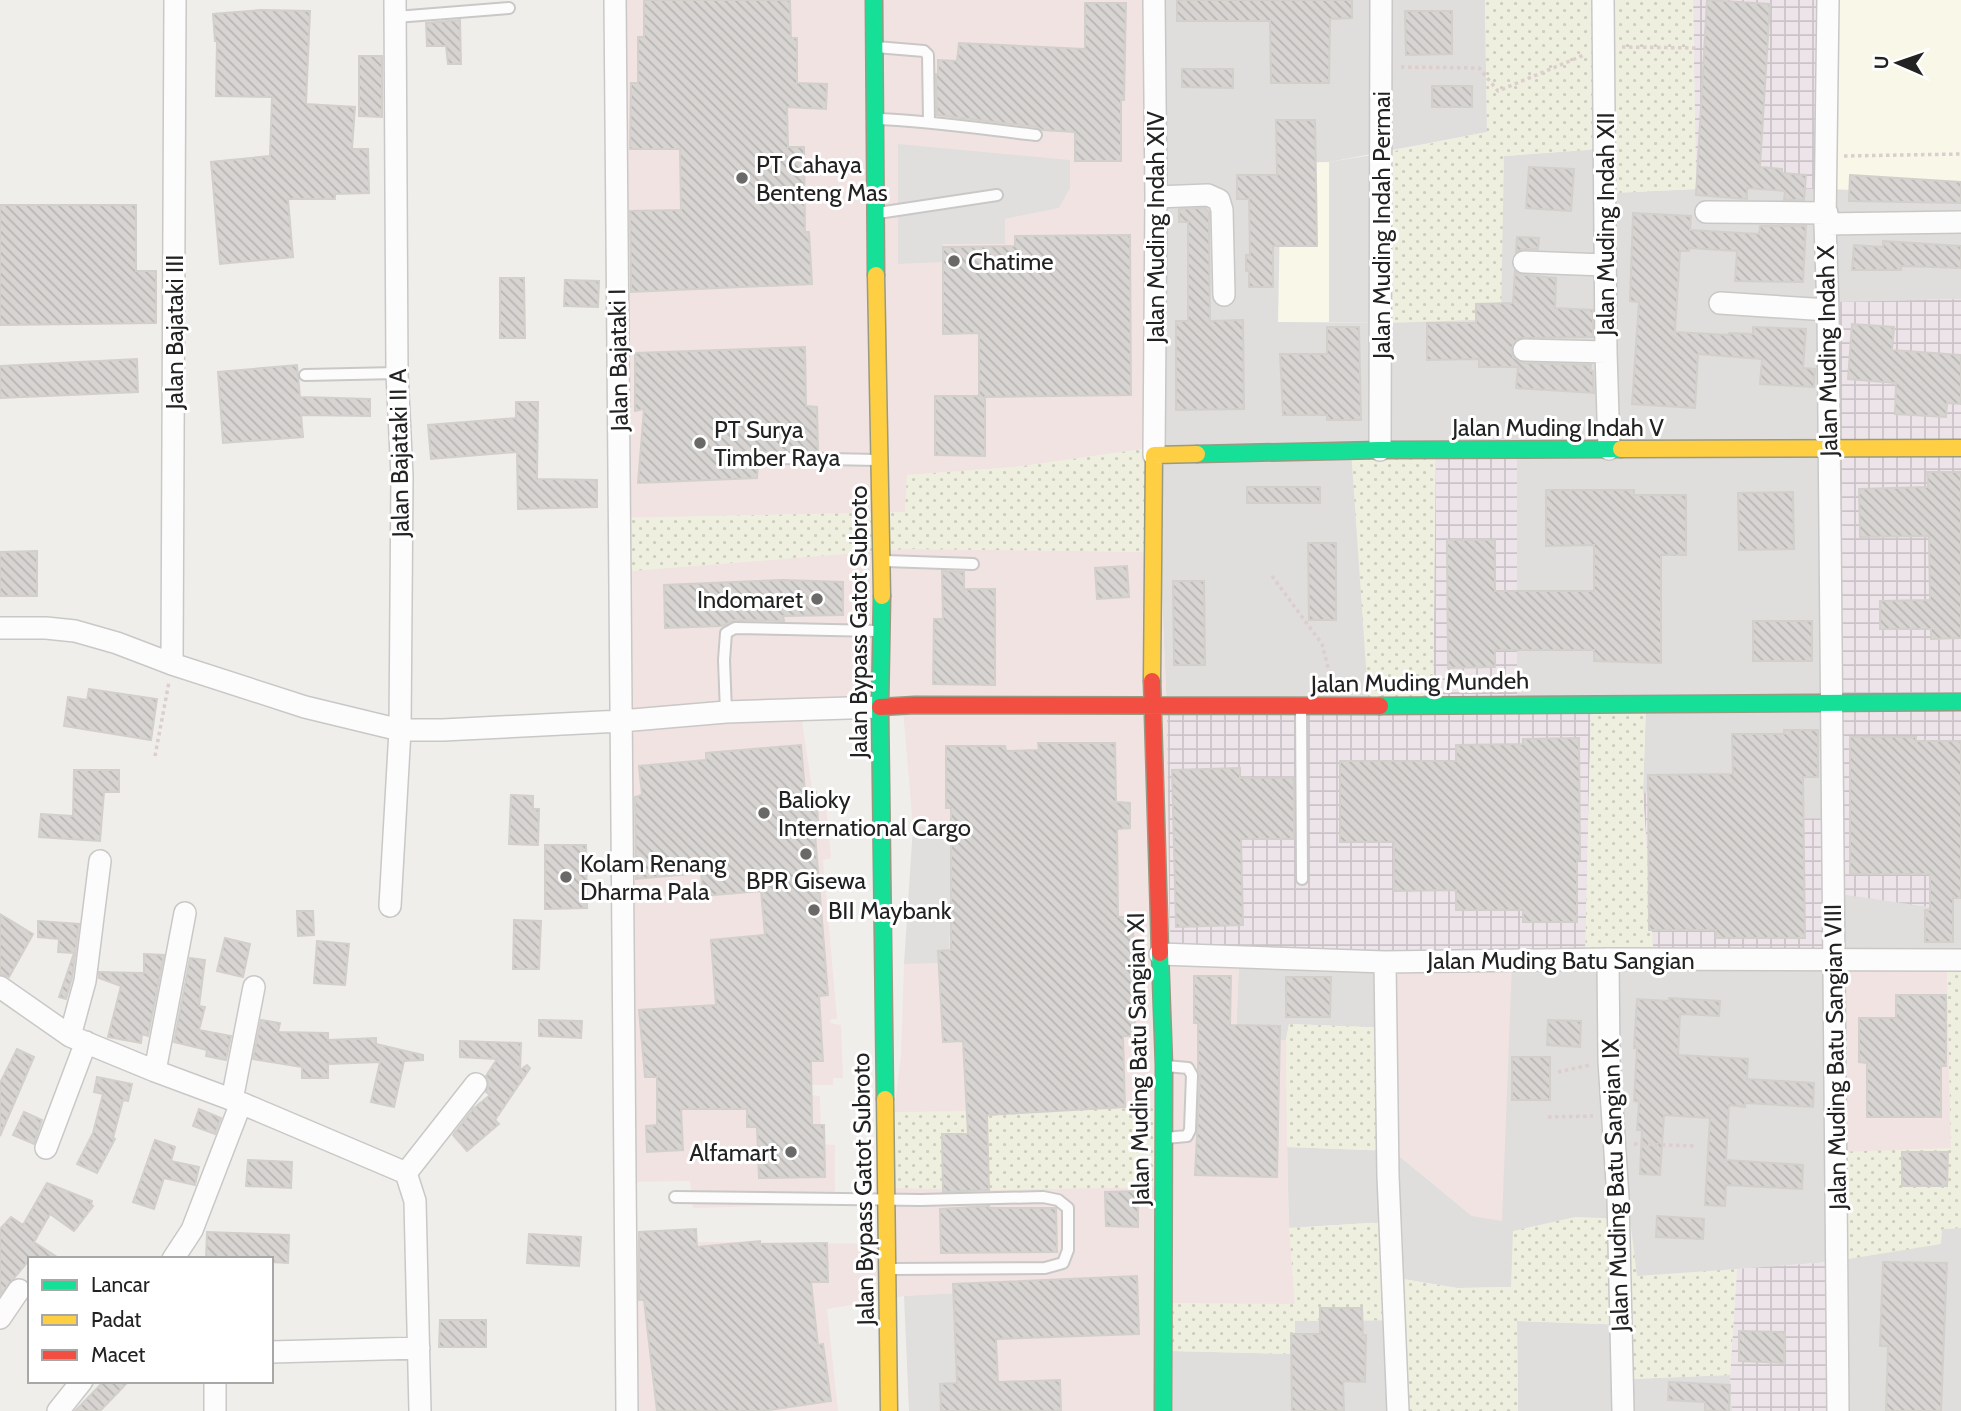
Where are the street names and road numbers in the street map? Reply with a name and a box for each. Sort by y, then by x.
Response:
street label: Jalan Muding Indah Permai [1367,91,1396,360]
street label: Jalan Muding Indah XIV [1141,111,1170,344]
street label: Jalan Muding Indah XII [1591,112,1620,337]
street label: Jalan Muding Indah X [1811,244,1843,458]
street label: Jalan Bajataki III [160,255,189,410]
street label: Jalan Bajataki I [602,288,634,433]
street label: Jalan Bajataki II A [383,368,415,539]
street label: Jalan Muding Indah V [1451,413,1664,442]
street label: Jalan Bypass Gatot Subroto [844,486,873,759]
street label: Jalan Muding Mundeh [1310,666,1529,698]
street label: Jalan Muding Batu Sangian VIII [1818,904,1852,1211]
street label: Jalan Muding Batu Sangian XI [1121,912,1155,1207]
street label: Jalan Muding Batu Sangian [1426,946,1695,975]
street label: Jalan Muding Batu Sangian IX [1595,1037,1635,1333]
street label: Jalan Bypass Gatot Subroto [846,1052,880,1327]

